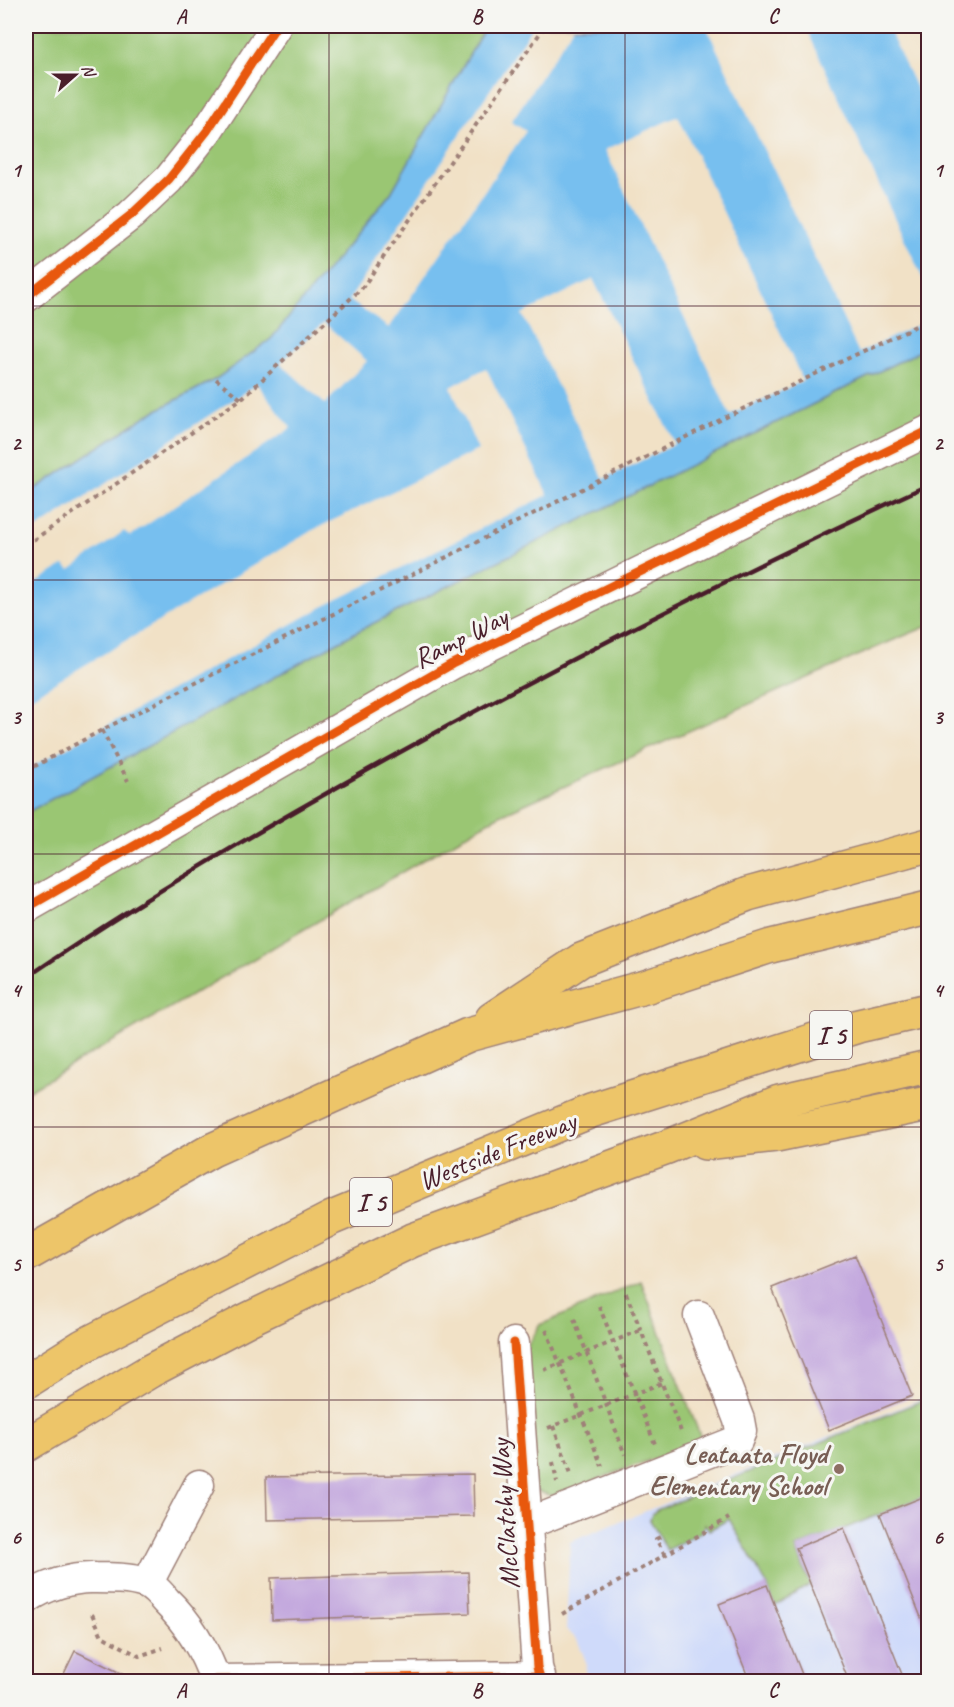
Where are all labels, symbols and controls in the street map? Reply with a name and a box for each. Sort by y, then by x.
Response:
text: A [176,4,188,29]
text: B [472,4,484,29]
text: C [768,4,780,29]
north arrow [45,45,105,105]
text: N [77,62,100,81]
text: 1 [12,158,23,183]
text: 1 [934,158,945,183]
text: 2 [12,431,23,456]
text: 2 [934,431,945,456]
street label: Ramp Way [407,598,515,676]
text: 3 [12,705,23,730]
text: 3 [934,705,945,730]
text: 4 [12,978,24,1003]
text: 4 [934,978,946,1003]
road number: I 5 [810,1011,852,1059]
street label: Westside Freeway [413,1102,583,1198]
road number: I 5 [350,1178,392,1226]
text: 5 [12,1252,23,1277]
text: 5 [934,1252,945,1277]
street label: McClatchy Way [482,1435,527,1590]
place label: Leataata Floyd Elementary School [649,1436,832,1503]
marker: Leataata Floyd Elementary School [832,1462,846,1476]
text: 6 [11,1525,22,1550]
text: 6 [933,1525,944,1550]
text: A [176,1678,188,1703]
text: B [472,1678,484,1703]
text: C [768,1678,780,1703]

